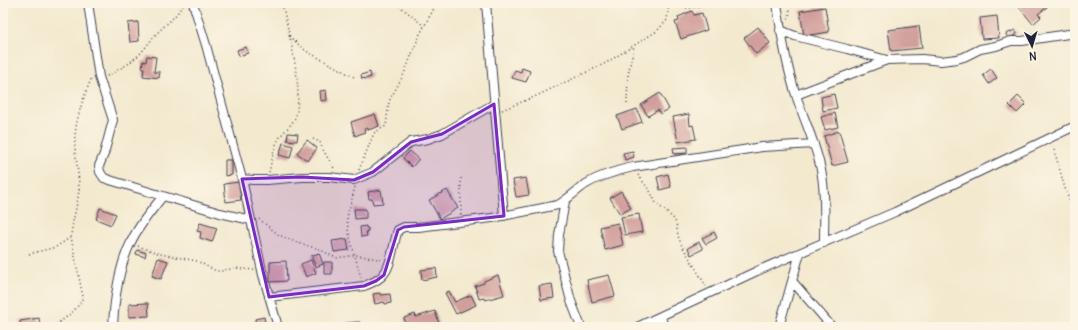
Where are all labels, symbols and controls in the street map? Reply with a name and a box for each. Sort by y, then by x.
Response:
north arrow [1012,26,1052,66]
text: N [1028,49,1037,63]

